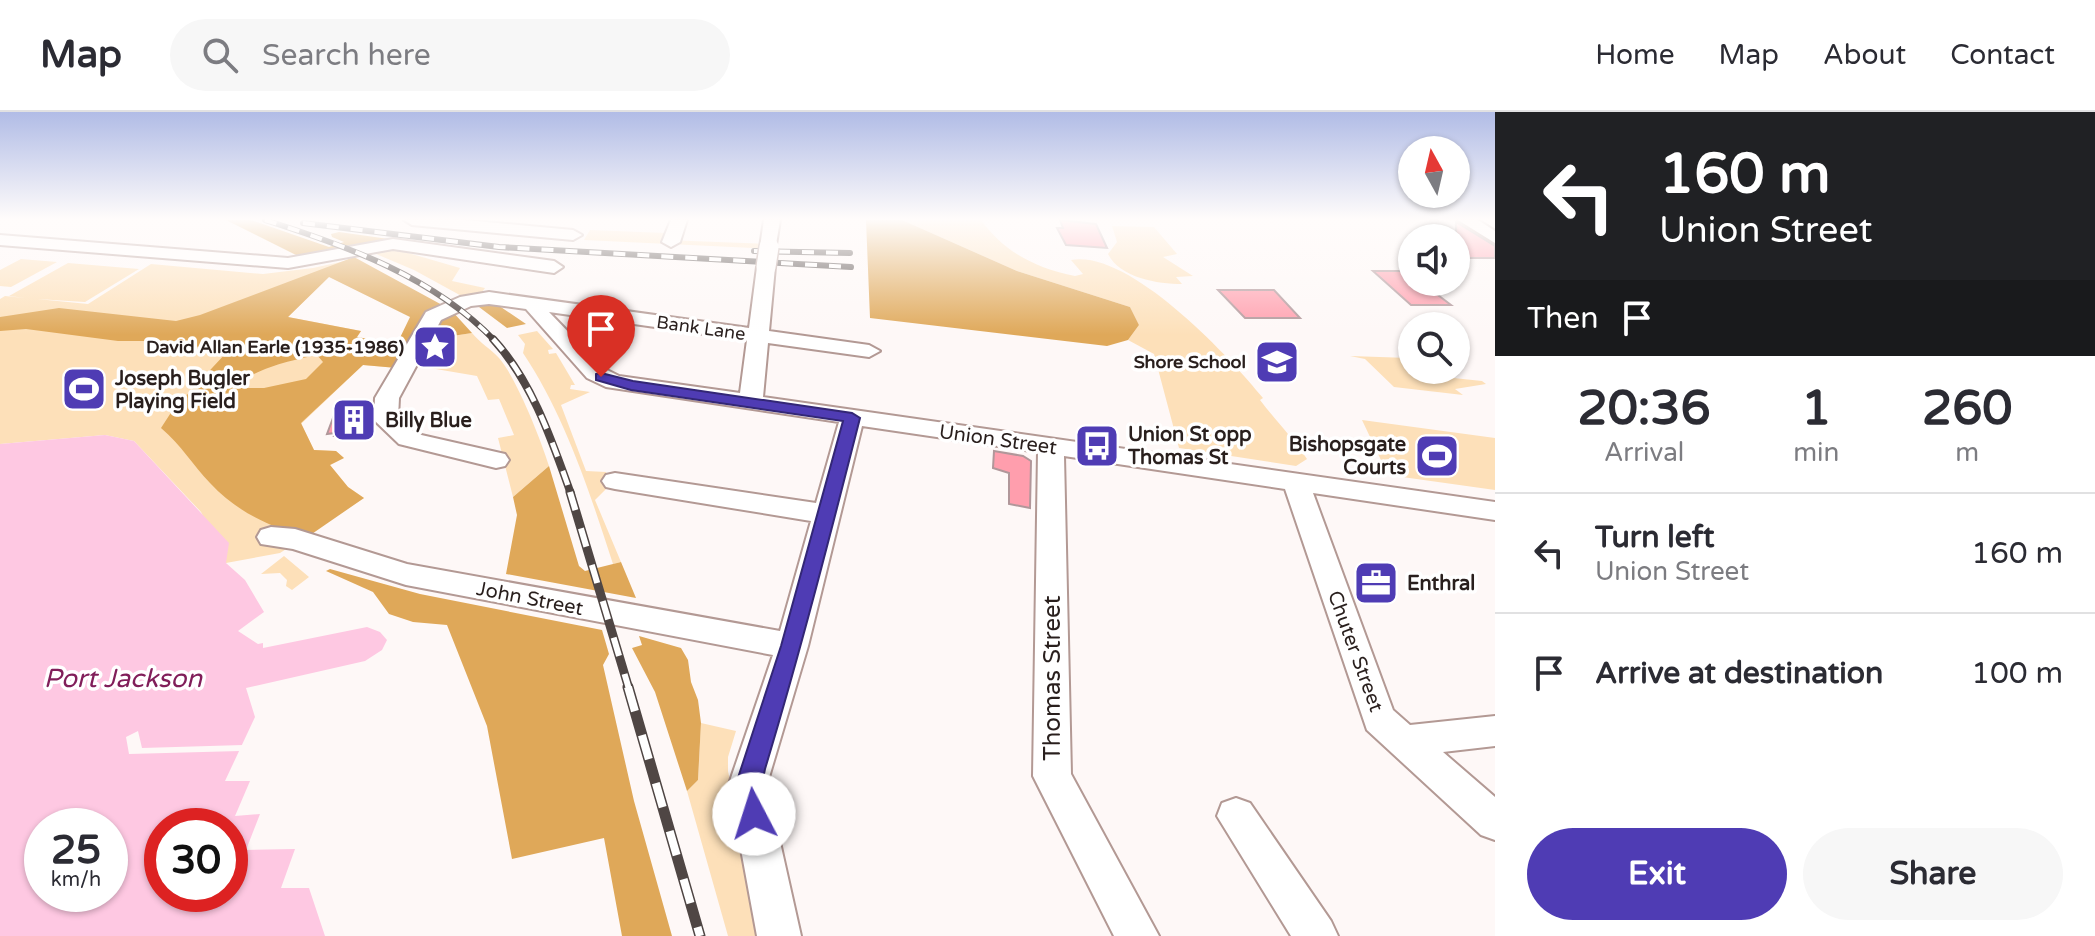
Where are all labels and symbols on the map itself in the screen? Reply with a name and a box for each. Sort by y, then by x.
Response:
north arrow [1398,136,1470,208]
pin [567,295,635,377]
street label: Bank Lane [655,311,747,345]
place icon: David Allan Earle (1935-1986) [411,323,459,371]
place label: David Allan Earle (1935-1986) [146,336,404,358]
school or university icon: Shore School [1253,338,1301,386]
place label: Shore School [1134,351,1246,373]
sports icon: Joseph Bugler Playing Field [60,365,108,413]
place label: Joseph Bugler Playing Field [114,367,250,414]
building icon: Billy Blue [330,396,378,444]
place label: Billy Blue [385,409,472,433]
street label: Union Street [937,420,1059,460]
bus stop icon: Union St opp Thomas St [1073,422,1121,470]
place label: Union St opp Thomas St [1127,423,1252,470]
sports icon: Bishopsgate Courts [1413,432,1461,480]
place label: Bishopsgate Courts [1289,433,1406,480]
office icon: Enthral [1352,559,1400,607]
place label: Enthral [1407,572,1475,596]
street label: John Street [474,577,586,621]
street label: Chuter Street [1322,588,1388,715]
street label: Thomas Street [1038,595,1067,761]
water label: Port Jackson [44,663,203,694]
position arrow [712,772,796,856]
speed limit sign: 30 [144,808,248,912]

